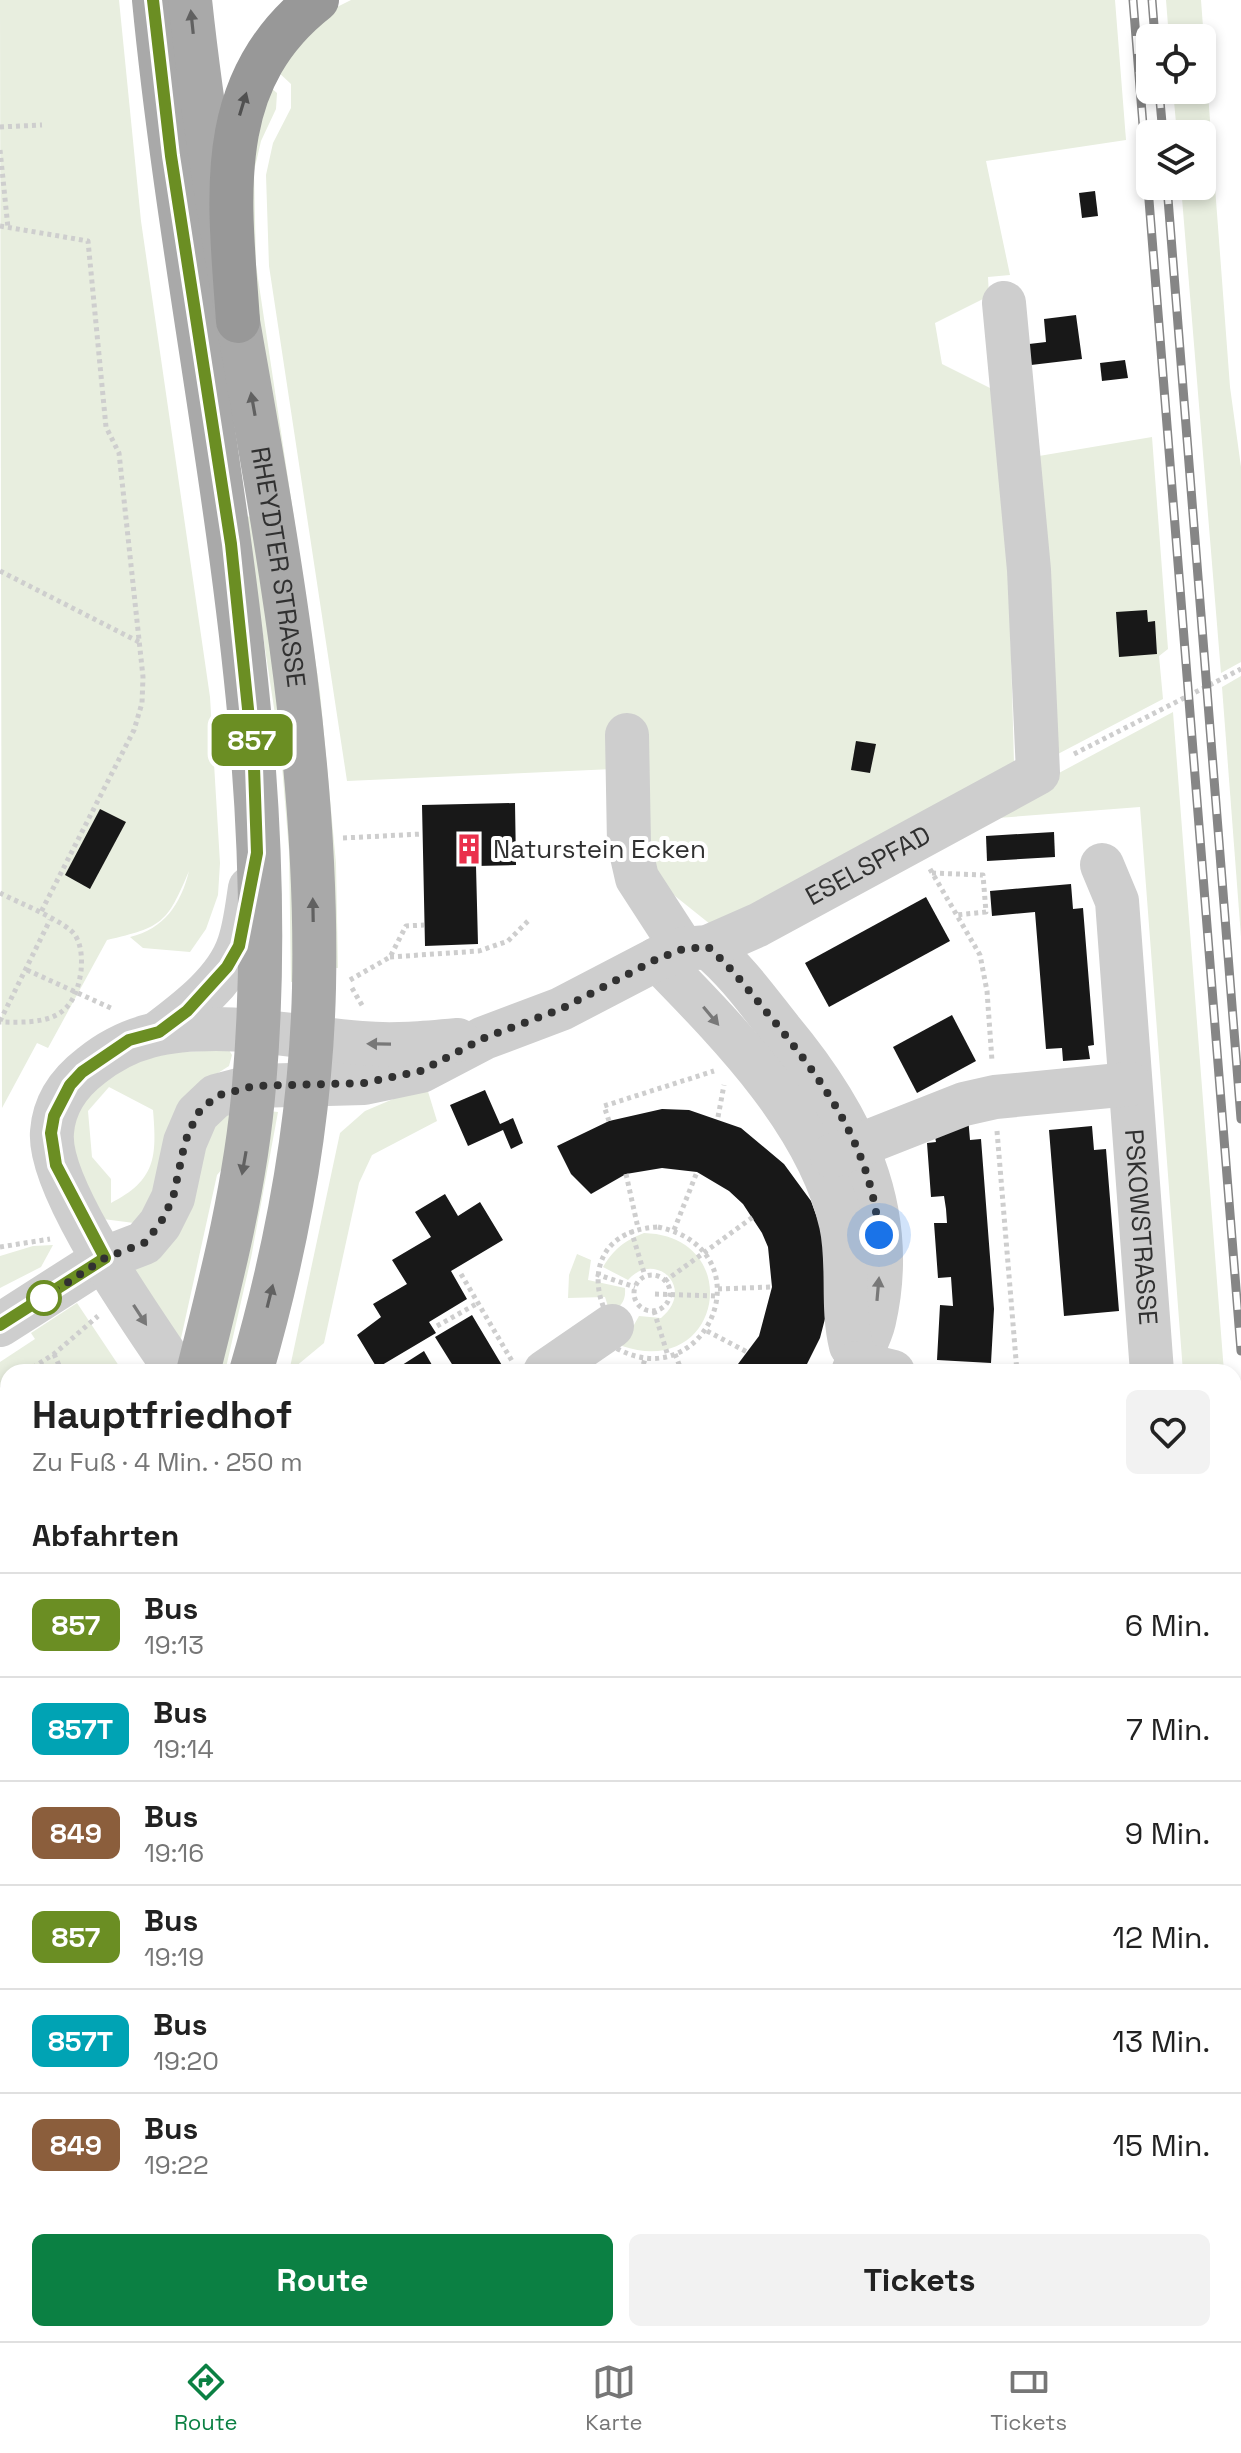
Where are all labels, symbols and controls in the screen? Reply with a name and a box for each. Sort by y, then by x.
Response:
one-way arrow [186,10,199,35]
map controls [1136,24,1216,200]
button: locate [1136,24,1216,104]
one-way arrow [237,92,250,116]
button: layers [1136,120,1216,200]
one-way arrow [246,391,258,416]
street label: RHEYDTER STRASSE [243,444,314,689]
line badge: 857 [206,714,298,766]
text: 857 [228,722,276,758]
street label: ESELSPFAD [799,818,936,913]
building icon: Naturstein Ecken [452,832,486,866]
place label: Naturstein Ecken [493,832,706,866]
one-way arrow [307,897,319,922]
one-way arrow [702,1005,719,1025]
one-way arrow [366,1037,391,1050]
street label: PSKOWSTRASSE [1117,1128,1165,1326]
one-way arrow [238,1151,250,1176]
your location [859,1215,899,1255]
one-way arrow [872,1276,885,1301]
unlabelled marker [27,1281,61,1315]
one-way arrow [264,1284,276,1309]
one-way arrow [133,1304,147,1326]
button: heart [1126,1390,1210,1474]
text: Hauptfriedhof [32,1391,292,1439]
text: Zu Fuß · 4 Min. · 250 m [32,1445,303,1479]
text: Abfahrten [32,1516,179,1555]
text: Bus [144,1589,198,1628]
text: 6 Min. [1125,1606,1210,1645]
text: 857 [52,1607,100,1643]
text: 19:13 [144,1628,204,1662]
text: Bus [153,1693,207,1732]
text: 7 Min. [1126,1710,1210,1749]
text: 857T [48,1711,113,1747]
text: 19:14 [153,1732,214,1766]
text: Bus [144,1797,198,1836]
text: 9 Min. [1125,1814,1210,1853]
text: 849 [50,1815,102,1851]
text: 19:16 [144,1836,204,1870]
text: Bus [144,1901,198,1940]
text: 12 Min. [1112,1918,1210,1957]
text: 857 [52,1919,100,1955]
text: 19:19 [144,1940,204,1974]
text: Bus [153,2005,207,2044]
text: 13 Min. [1112,2022,1210,2061]
text: 857T [48,2023,113,2059]
text: 19:20 [153,2044,219,2078]
text: Bus [144,2109,198,2148]
text: 15 Min. [1113,2126,1210,2165]
text: 849 [50,2127,102,2163]
text: 19:22 [144,2148,209,2182]
button: Route [32,2234,613,2326]
button: Tickets [629,2234,1210,2326]
tab: Route [174,2360,238,2436]
tab: Karte [585,2360,642,2436]
tab: Tickets [990,2360,1067,2436]

